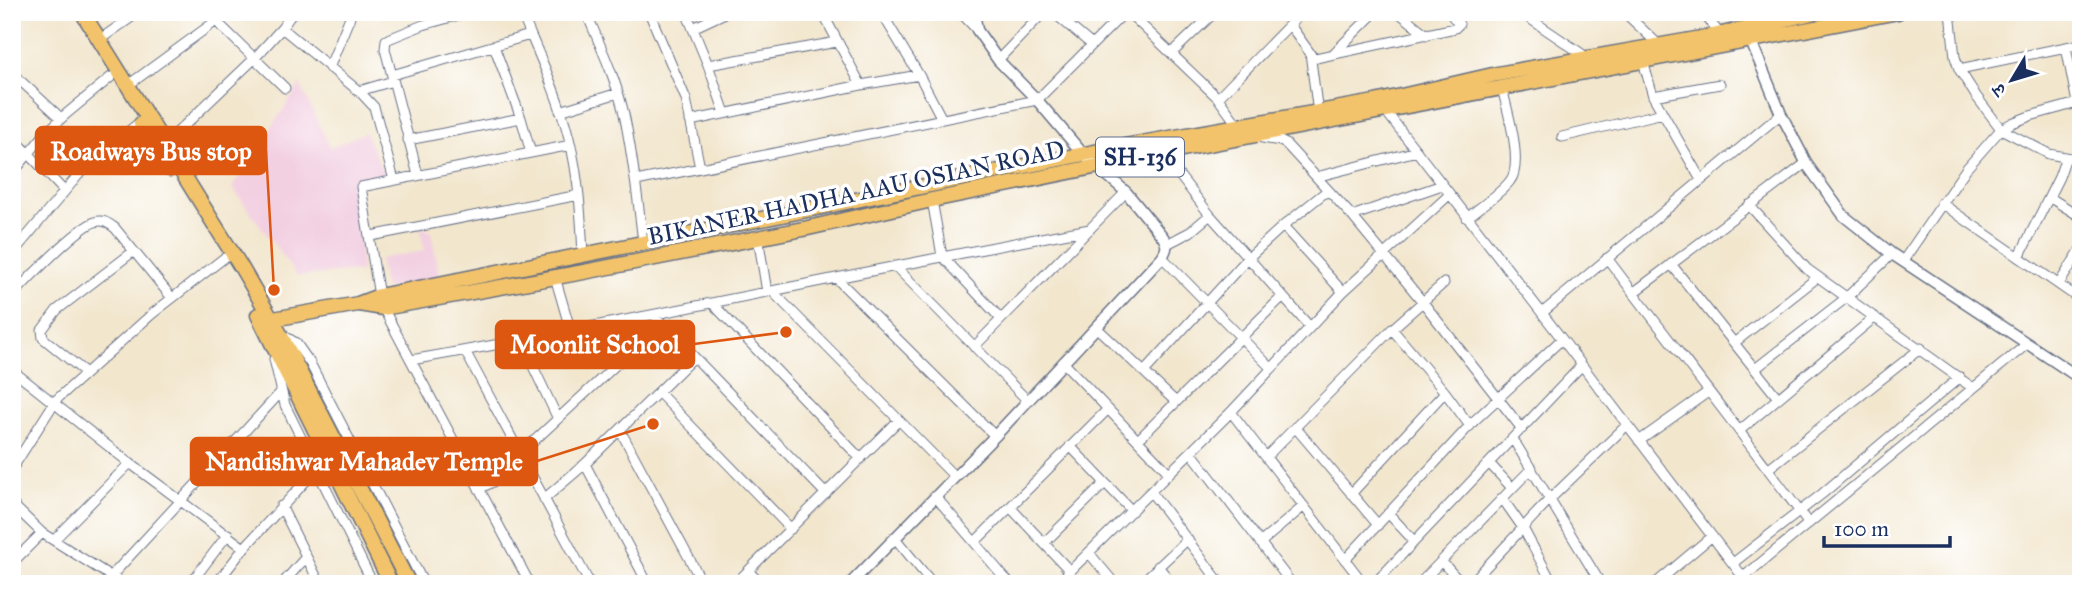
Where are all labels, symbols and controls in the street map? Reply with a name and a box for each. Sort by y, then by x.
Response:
north arrow [1978,46,2048,116]
text: उ [1986,78,2012,103]
callout: Roadways Bus stop [36,127,266,174]
street label: BIKANER HADHA AAU OSIAN ROAD [645,134,1067,252]
text: Roadways Bus stop [50,135,252,167]
road number: SH-136 [1096,138,1184,176]
callout: Moonlit School [496,321,694,368]
text: Moonlit School [510,328,681,360]
callout: Nandishwar Mahadev Temple [191,438,537,485]
text: Nandishwar Mahadev Temple [205,445,523,477]
scale bar [1824,505,1950,549]
text: 100 m [1834,516,1889,542]

